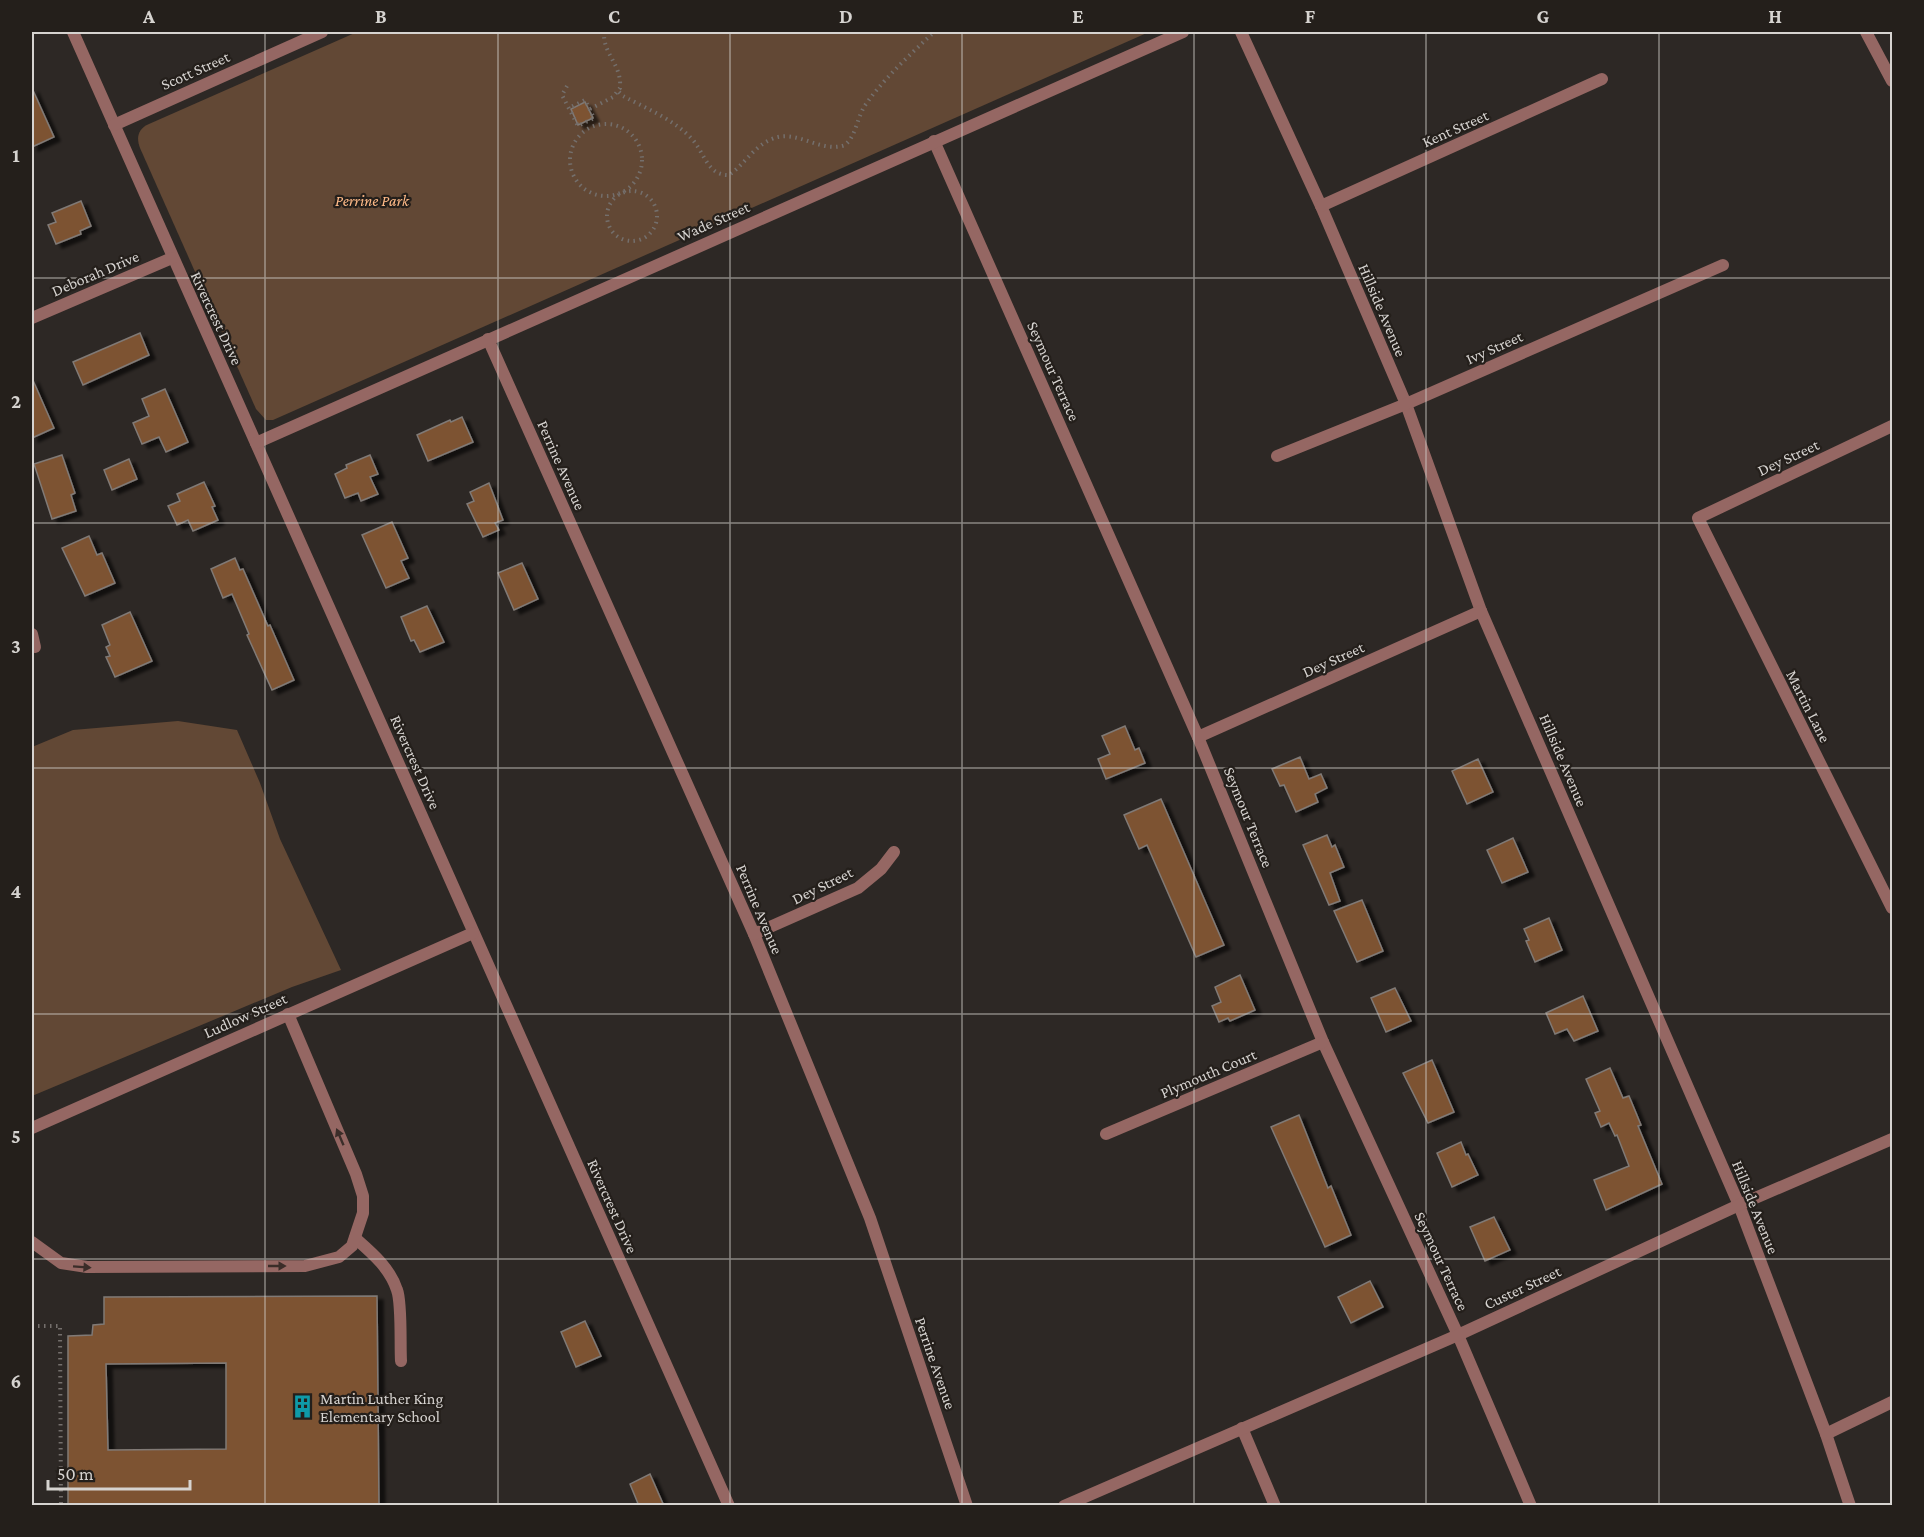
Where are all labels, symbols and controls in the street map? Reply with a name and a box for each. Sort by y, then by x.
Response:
text: A [142,5,156,27]
text: B [375,5,387,27]
text: C [608,5,620,27]
text: D [839,5,853,27]
text: E [1072,5,1084,27]
text: F [1305,5,1316,27]
text: G [1537,5,1550,27]
text: H [1768,5,1782,27]
street label: Scott Street [158,48,233,93]
street label: Kent Street [1420,106,1491,151]
text: 1 [12,144,20,166]
park label: Perrine Park [335,192,410,209]
street label: Wade Street [674,198,753,245]
street label: Deborah Drive [49,247,141,299]
street label: Hillside Avenue [1355,261,1410,359]
street label: Rivercrest Drive [187,269,246,368]
street label: Seymour Terrace [1023,319,1083,424]
street label: Ivy Street [1463,327,1526,368]
text: 2 [11,390,21,412]
street label: Perrine Avenue [534,418,589,513]
street label: Dey Street [1755,436,1823,480]
text: 3 [11,635,21,657]
street label: Dey Street [1300,638,1368,681]
street label: Martin Lane [1783,667,1834,745]
street label: Hillside Avenue [1536,711,1591,809]
street label: Rivercrest Drive [387,713,444,812]
street label: Seymour Terrace [1220,764,1276,870]
street label: Perrine Avenue [733,862,786,957]
street label: Dey Street [789,863,856,908]
text: 4 [11,880,22,902]
street label: Ludlow Street [201,989,290,1041]
street label: Plymouth Court [1158,1045,1260,1102]
text: 5 [11,1125,21,1147]
one-way arrow [335,1128,344,1146]
street label: Rivercrest Drive [584,1157,641,1256]
street label: Hillside Avenue [1729,1158,1782,1256]
street label: Seymour Terrace [1410,1209,1472,1314]
one-way arrow [73,1262,92,1271]
one-way arrow [268,1262,287,1271]
street label: Custer Street [1481,1262,1564,1313]
street label: Perrine Avenue [912,1315,959,1411]
text: 6 [11,1370,21,1392]
place label: Martin Luther King Elementary School [320,1390,443,1426]
building icon: Martin Luther King Elementary School [289,1394,315,1420]
scale bar [48,1453,190,1491]
text: 50 m [57,1464,94,1484]

